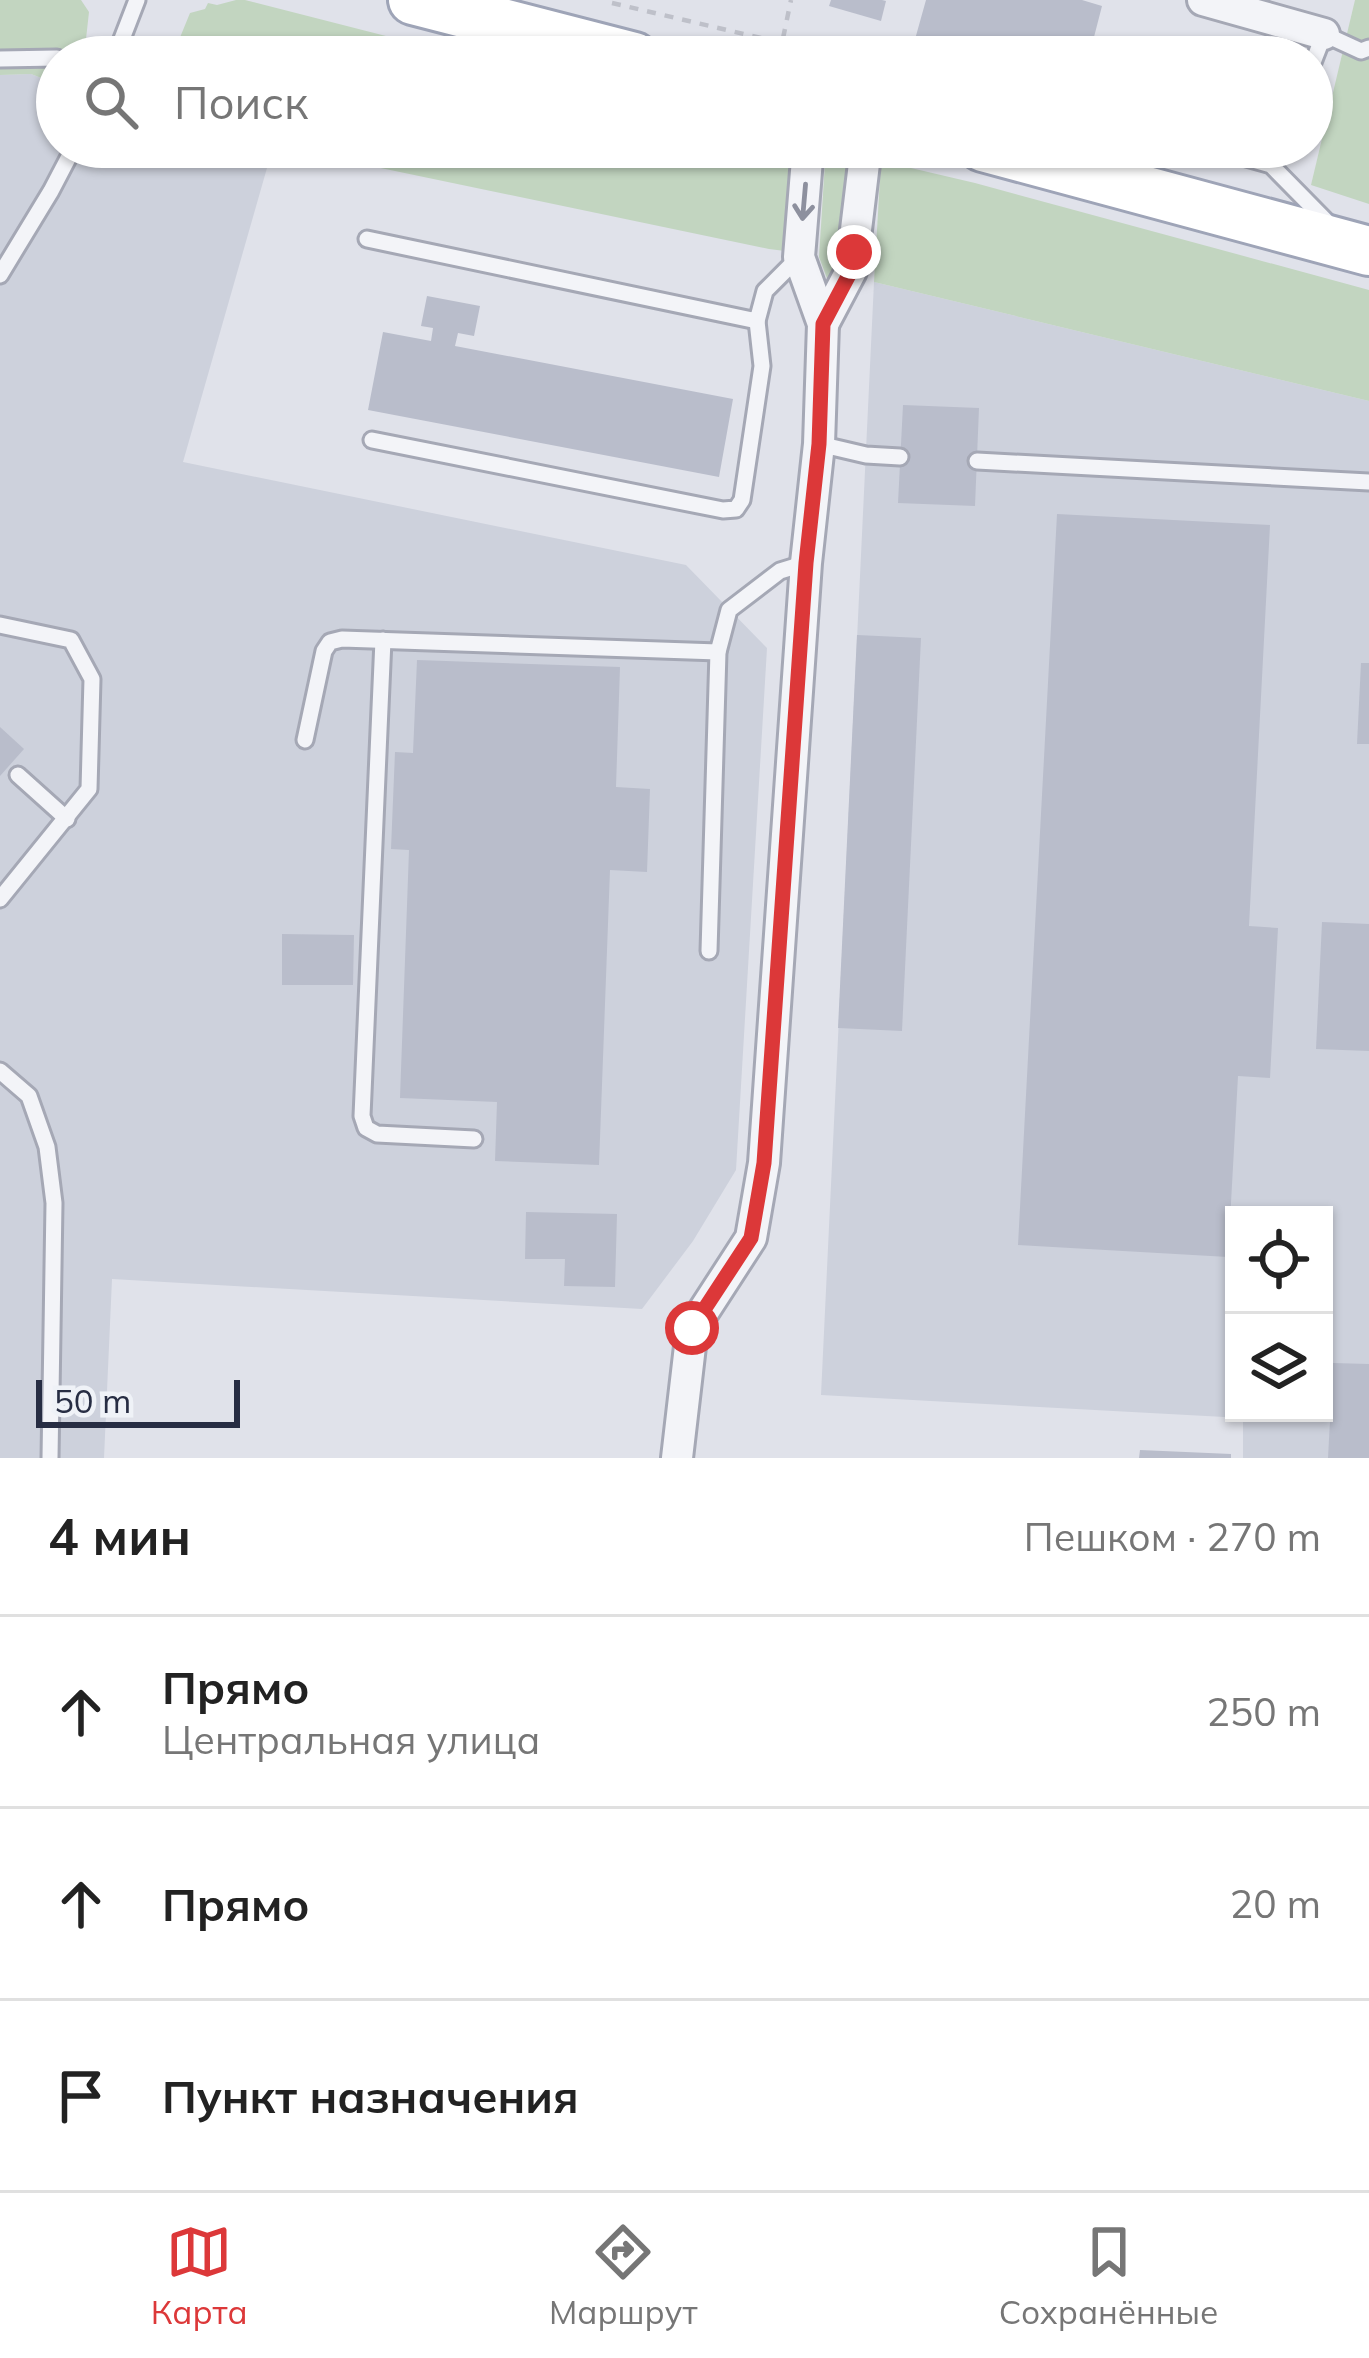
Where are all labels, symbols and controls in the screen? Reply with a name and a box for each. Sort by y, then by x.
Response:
search box [36,36,1333,168]
icon: search [78,69,144,135]
text: Поиск [174,74,308,130]
one-way arrow [792,182,815,221]
route end [827,225,881,279]
map controls [1225,1206,1333,1422]
button: locate [1225,1206,1333,1314]
route start [665,1301,719,1355]
button: layers [1225,1314,1333,1422]
scale bar [36,1374,240,1427]
text: 50 m [54,1380,131,1421]
text: 4 мин [48,1504,191,1568]
text: Пешком · 270 m [1024,1512,1321,1561]
text: Прямо [162,1659,310,1715]
icon: ahead [48,1679,114,1745]
text: 250 m [1206,1687,1321,1736]
text: Центральная улица [162,1715,540,1764]
icon: ahead [48,1871,114,1937]
text: Прямо [162,1876,310,1932]
text: 20 m [1230,1879,1321,1928]
icon: arrive [48,2063,114,2129]
text: Пункт назначения [162,2068,579,2124]
tab: Карта [151,2219,248,2332]
tab: Маршрут [549,2219,697,2332]
tab: Сохранённые [999,2219,1218,2332]

